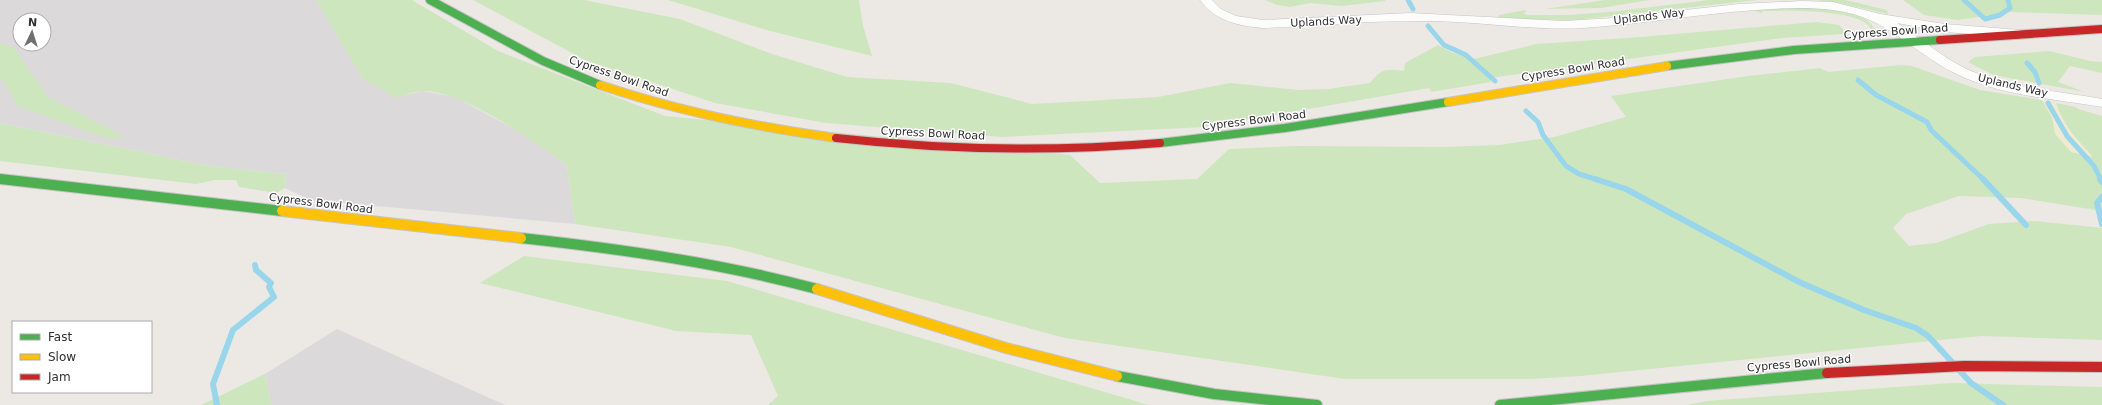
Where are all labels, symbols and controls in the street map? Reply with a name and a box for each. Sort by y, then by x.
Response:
street label: Uplands Way [1613,6,1686,27]
north arrow [12,12,52,52]
street label: Uplands Way [1290,13,1363,30]
text: N [28,16,38,29]
street label: Cypress Bowl Road [1843,21,1949,42]
street label: Cypress Bowl Road [567,53,670,100]
street label: Cypress Bowl Road [1520,55,1626,84]
street label: Uplands Way [1977,71,2050,100]
street label: Cypress Bowl Road [1201,108,1307,133]
street label: Cypress Bowl Road [880,124,986,143]
street label: Cypress Bowl Road [268,191,374,216]
legend [12,321,152,393]
text: Fast [48,330,72,344]
text: Slow [48,350,76,364]
street label: Cypress Bowl Road [1746,352,1852,375]
text: Jam [47,370,71,384]

